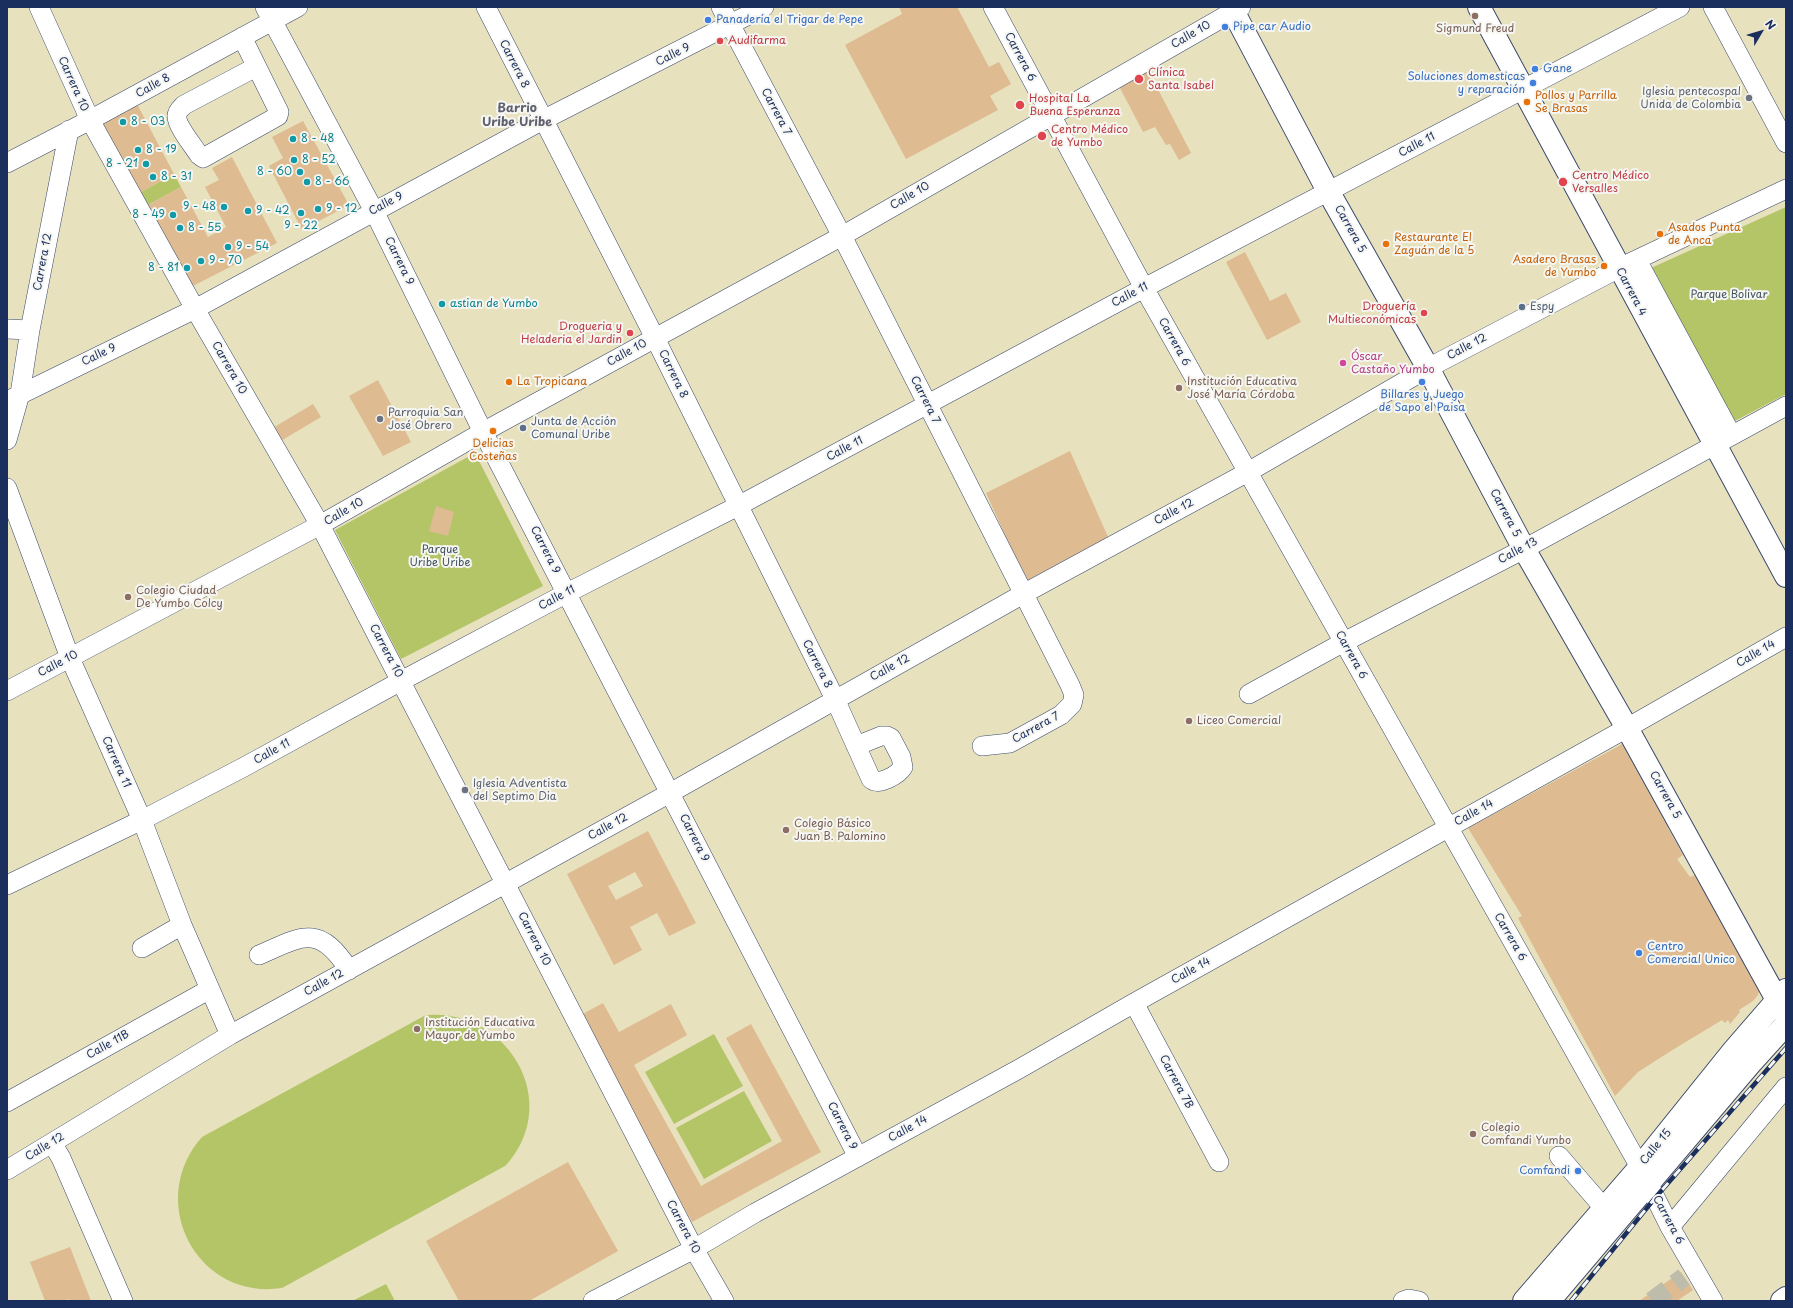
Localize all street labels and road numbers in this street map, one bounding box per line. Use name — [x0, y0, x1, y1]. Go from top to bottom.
street label: Calle 10 — [1169, 18, 1213, 52]
street label: Carrera 6 — [1002, 30, 1038, 84]
street label: Carrera 8 — [496, 38, 532, 90]
street label: Calle 9 — [654, 41, 692, 69]
street label: Carrera 10 — [55, 55, 91, 113]
street label: Calle 8 — [134, 71, 172, 101]
street label: Carrera 7 — [758, 86, 794, 138]
street label: Calle 11 — [1396, 130, 1438, 160]
street label: Calle 10 — [888, 179, 932, 213]
street label: Calle 9 — [367, 190, 405, 218]
street label: Carrera 5 — [1331, 203, 1369, 255]
street label: Carrera 12 — [31, 232, 55, 292]
street label: Carrera 9 — [382, 235, 416, 287]
street label: Carrera 4 — [1613, 266, 1649, 318]
street label: Calle 11 — [1109, 280, 1151, 310]
street label: Carrera 6 — [1155, 315, 1193, 369]
street label: Calle 12 — [1445, 331, 1489, 363]
street label: Calle 10 — [605, 337, 649, 369]
street label: Carrera 10 — [209, 339, 249, 397]
street label: Calle 9 — [80, 341, 118, 369]
street label: Carrera 8 — [656, 348, 690, 400]
street label: Carrera 7 — [907, 374, 943, 426]
street label: Calle 11 — [824, 434, 866, 464]
street label: Carrera 5 — [1487, 487, 1523, 539]
street label: Calle 10 — [322, 495, 366, 529]
street label: Calle 12 — [1152, 496, 1196, 528]
street label: Carrera 9 — [527, 524, 563, 576]
street label: Calle 13 — [1496, 535, 1540, 567]
street label: Calle 11 — [536, 583, 578, 613]
street label: Carrera 10 — [366, 622, 406, 680]
street label: Carrera 6 — [1332, 628, 1370, 682]
street label: Carrera 8 — [799, 638, 835, 690]
street label: Calle 14 — [1734, 638, 1778, 670]
street label: Calle 10 — [36, 648, 80, 680]
street label: Calle 12 — [868, 652, 912, 684]
street label: Carrera 7 — [1010, 710, 1062, 746]
street label: Carrera 11 — [99, 734, 133, 790]
street label: Calle 11 — [251, 737, 293, 767]
street label: Carrera 5 — [1646, 769, 1684, 821]
street label: Calle 14 — [1452, 797, 1496, 829]
street label: Calle 12 — [586, 811, 630, 843]
street label: Carrera 9 — [676, 812, 712, 864]
street label: Carrera 10 — [515, 910, 553, 968]
street label: Carrera 6 — [1491, 911, 1529, 963]
street label: Calle 14 — [1169, 955, 1213, 987]
street label: Calle 12 — [302, 967, 346, 999]
street label: Calle 11B — [84, 1028, 132, 1062]
street label: Carrera 7B — [1156, 1053, 1196, 1111]
street label: Carrera 9 — [824, 1100, 860, 1152]
street label: Calle 14 — [886, 1113, 930, 1145]
street label: Calle 15 — [1638, 1126, 1674, 1168]
street label: Calle 12 — [23, 1130, 67, 1164]
street label: Carrera 6 — [1650, 1193, 1686, 1247]
street label: Carrera 10 — [663, 1198, 703, 1256]

